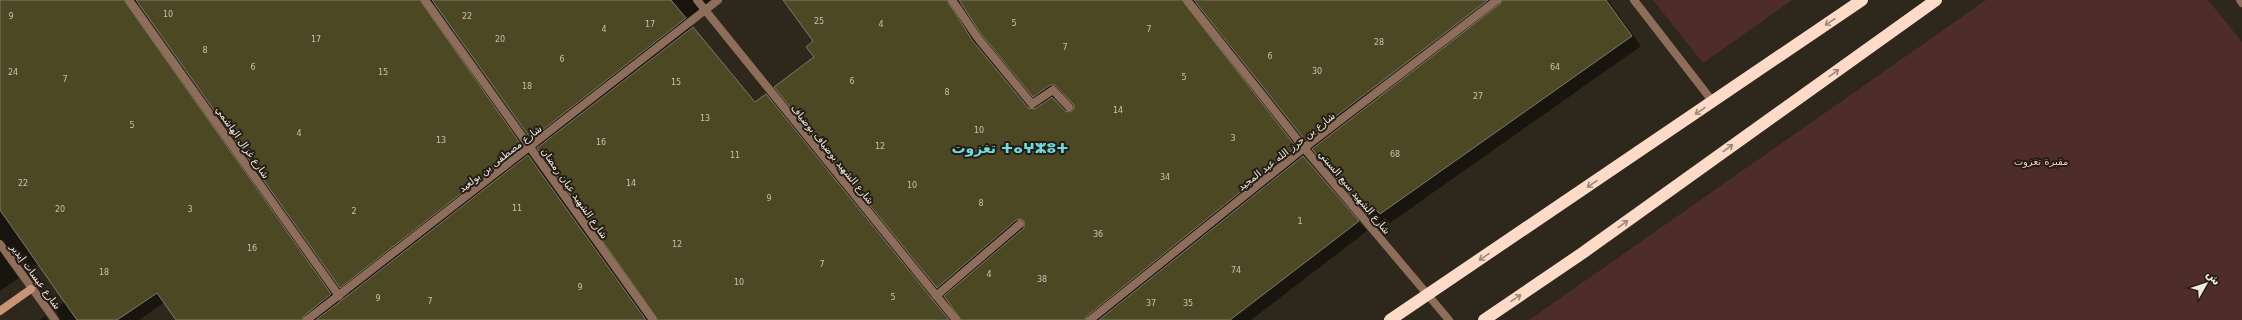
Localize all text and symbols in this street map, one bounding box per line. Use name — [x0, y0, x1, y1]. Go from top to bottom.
house number: 10 — [163, 10, 173, 19]
house number: 9 — [8, 12, 14, 21]
house number: 22 — [462, 12, 472, 21]
house number: 25 — [814, 17, 824, 26]
one-way arrow — [1825, 18, 1836, 26]
house number: 5 — [1011, 19, 1017, 28]
house number: 17 — [645, 20, 655, 29]
house number: 4 — [878, 20, 884, 29]
house number: 4 — [601, 25, 607, 34]
house number: 7 — [1146, 25, 1152, 34]
house number: 17 — [311, 35, 321, 44]
house number: 20 — [495, 35, 505, 44]
house number: 28 — [1374, 38, 1384, 47]
house number: 7 — [1062, 43, 1068, 52]
house number: 8 — [202, 46, 208, 55]
house number: 6 — [1267, 52, 1273, 61]
house number: 6 — [559, 55, 565, 64]
house number: 6 — [250, 63, 256, 72]
house number: 64 — [1550, 63, 1560, 72]
house number: 30 — [1312, 67, 1322, 76]
house number: 24 — [8, 68, 18, 77]
house number: 15 — [378, 68, 388, 77]
one-way arrow — [1828, 69, 1839, 77]
house number: 5 — [1181, 73, 1187, 82]
house number: 7 — [62, 75, 68, 84]
house number: 6 — [849, 77, 855, 86]
house number: 15 — [671, 78, 681, 87]
house number: 18 — [522, 82, 532, 91]
house number: 8 — [944, 88, 950, 97]
house number: 27 — [1473, 92, 1483, 101]
street label: شارع الشهيد بوضياف بوضياف — [788, 102, 876, 207]
street label: شارع غزال الهاشمي — [213, 104, 272, 181]
house number: 14 — [1113, 106, 1123, 115]
one-way arrow — [1695, 107, 1706, 115]
street label: شارع بن حرز الله عبد المجيد — [1236, 110, 1338, 193]
house number: 13 — [700, 114, 710, 123]
house number: 5 — [129, 121, 135, 130]
street label: شارع مصطفى بن بولعيد — [457, 123, 544, 195]
house number: 10 — [974, 126, 984, 135]
house number: 4 — [296, 129, 302, 138]
house number: 3 — [1230, 134, 1236, 143]
house number: 13 — [436, 136, 446, 145]
house number: 16 — [596, 138, 606, 147]
district label: تغزوت ⵜⴰⵖⵣⵓⵜ — [951, 140, 1069, 157]
house number: 12 — [875, 142, 885, 151]
one-way arrow — [1723, 144, 1734, 152]
street label: شارع الشهيد عبان رمضان — [538, 146, 610, 241]
street label: شارع الشهيد سبع السبتي — [1316, 148, 1393, 237]
house number: 68 — [1390, 150, 1400, 159]
house number: 11 — [730, 151, 740, 160]
park label: مقبرة تغزوت — [2014, 156, 2068, 168]
house number: 34 — [1160, 173, 1170, 182]
house number: 22 — [18, 179, 28, 188]
house number: 14 — [626, 179, 636, 188]
one-way arrow — [1587, 180, 1598, 188]
house number: 10 — [907, 181, 917, 190]
house number: 9 — [766, 194, 772, 203]
house number: 8 — [978, 199, 984, 208]
house number: 11 — [512, 204, 522, 213]
house number: 20 — [55, 205, 65, 214]
house number: 3 — [187, 205, 193, 214]
house number: 2 — [351, 207, 357, 216]
house number: 1 — [1297, 217, 1303, 226]
one-way arrow — [1617, 220, 1628, 228]
house number: 36 — [1093, 230, 1103, 239]
house number: 12 — [672, 240, 682, 249]
street label: شارع عيسات إيدير — [7, 241, 63, 312]
house number: 16 — [247, 244, 257, 253]
one-way arrow — [1479, 253, 1490, 261]
house number: 7 — [819, 260, 825, 269]
north arrow — [2186, 264, 2226, 304]
house number: 74 — [1231, 266, 1241, 275]
house number: 18 — [99, 268, 109, 277]
text: ش — [2204, 268, 2223, 288]
house number: 4 — [986, 270, 992, 279]
house number: 38 — [1037, 275, 1047, 284]
house number: 10 — [734, 278, 744, 287]
house number: 9 — [577, 283, 583, 292]
house number: 5 — [890, 293, 896, 302]
house number: 9 — [375, 294, 381, 303]
one-way arrow — [1510, 294, 1521, 302]
house number: 7 — [427, 297, 433, 306]
house number: 37 — [1146, 299, 1156, 308]
house number: 35 — [1183, 299, 1193, 308]

